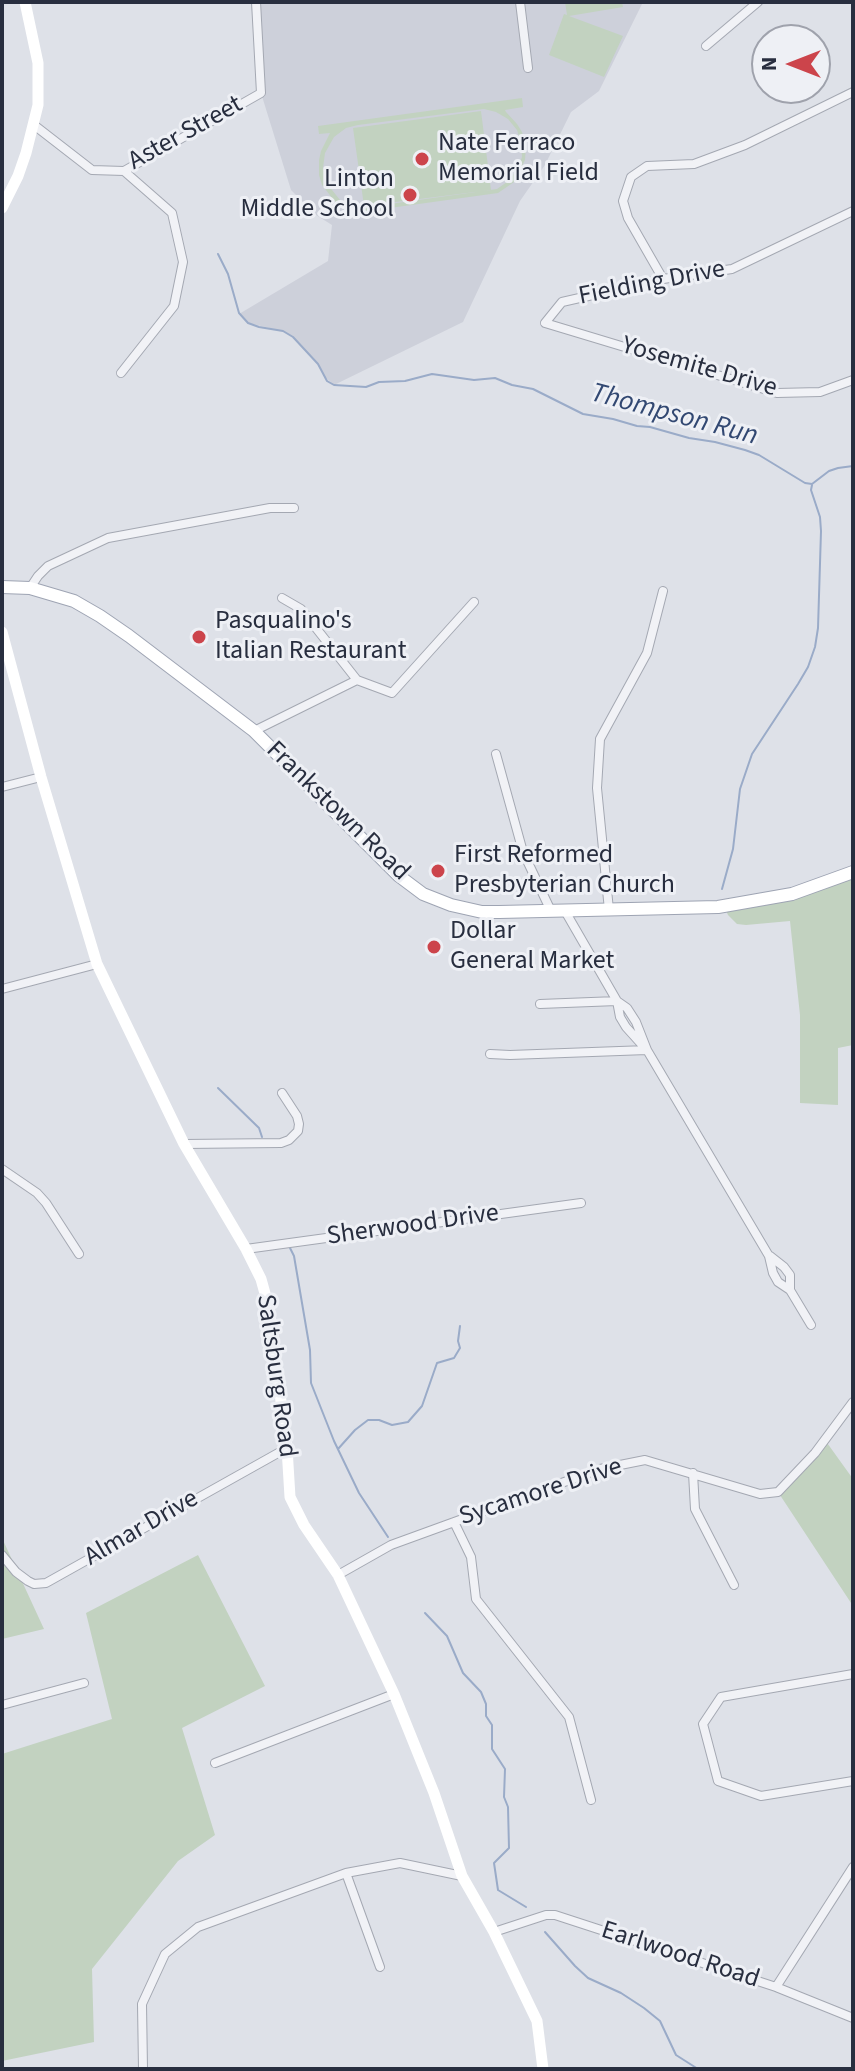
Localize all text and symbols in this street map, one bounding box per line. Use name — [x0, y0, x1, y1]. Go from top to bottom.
north arrow — [751, 24, 831, 104]
text: N — [753, 57, 785, 71]
street label: Aster Street — [123, 90, 249, 178]
place label: Nate Ferraco Memorial Field — [438, 128, 599, 190]
marker: Nate Ferraco Memorial Field — [413, 150, 431, 168]
place label: Linton Middle School — [240, 164, 394, 226]
marker: Linton Middle School — [401, 186, 419, 204]
street label: Fielding Drive — [576, 255, 728, 313]
street label: Yosemite Drive — [618, 331, 780, 405]
water label: Thompson Run — [587, 378, 761, 454]
place label: Pasqualino's Italian Restaurant — [215, 606, 407, 668]
marker: Pasqualino's Italian Restaurant — [190, 628, 208, 646]
street label: Frankstown Road — [259, 736, 415, 888]
place label: First Reformed Presbyterian Church — [454, 840, 675, 902]
marker: First Reformed Presbyterian Church — [429, 862, 447, 880]
place label: Dollar General Market — [450, 916, 614, 978]
marker: Dollar General Market — [425, 938, 443, 956]
street label: Sherwood Drive — [325, 1198, 501, 1254]
street label: Saltsburg Road — [248, 1292, 302, 1460]
street label: Sycamore Drive — [456, 1452, 626, 1534]
street label: Almar Drive — [80, 1484, 204, 1574]
street label: Earlwood Road — [597, 1916, 763, 1996]

